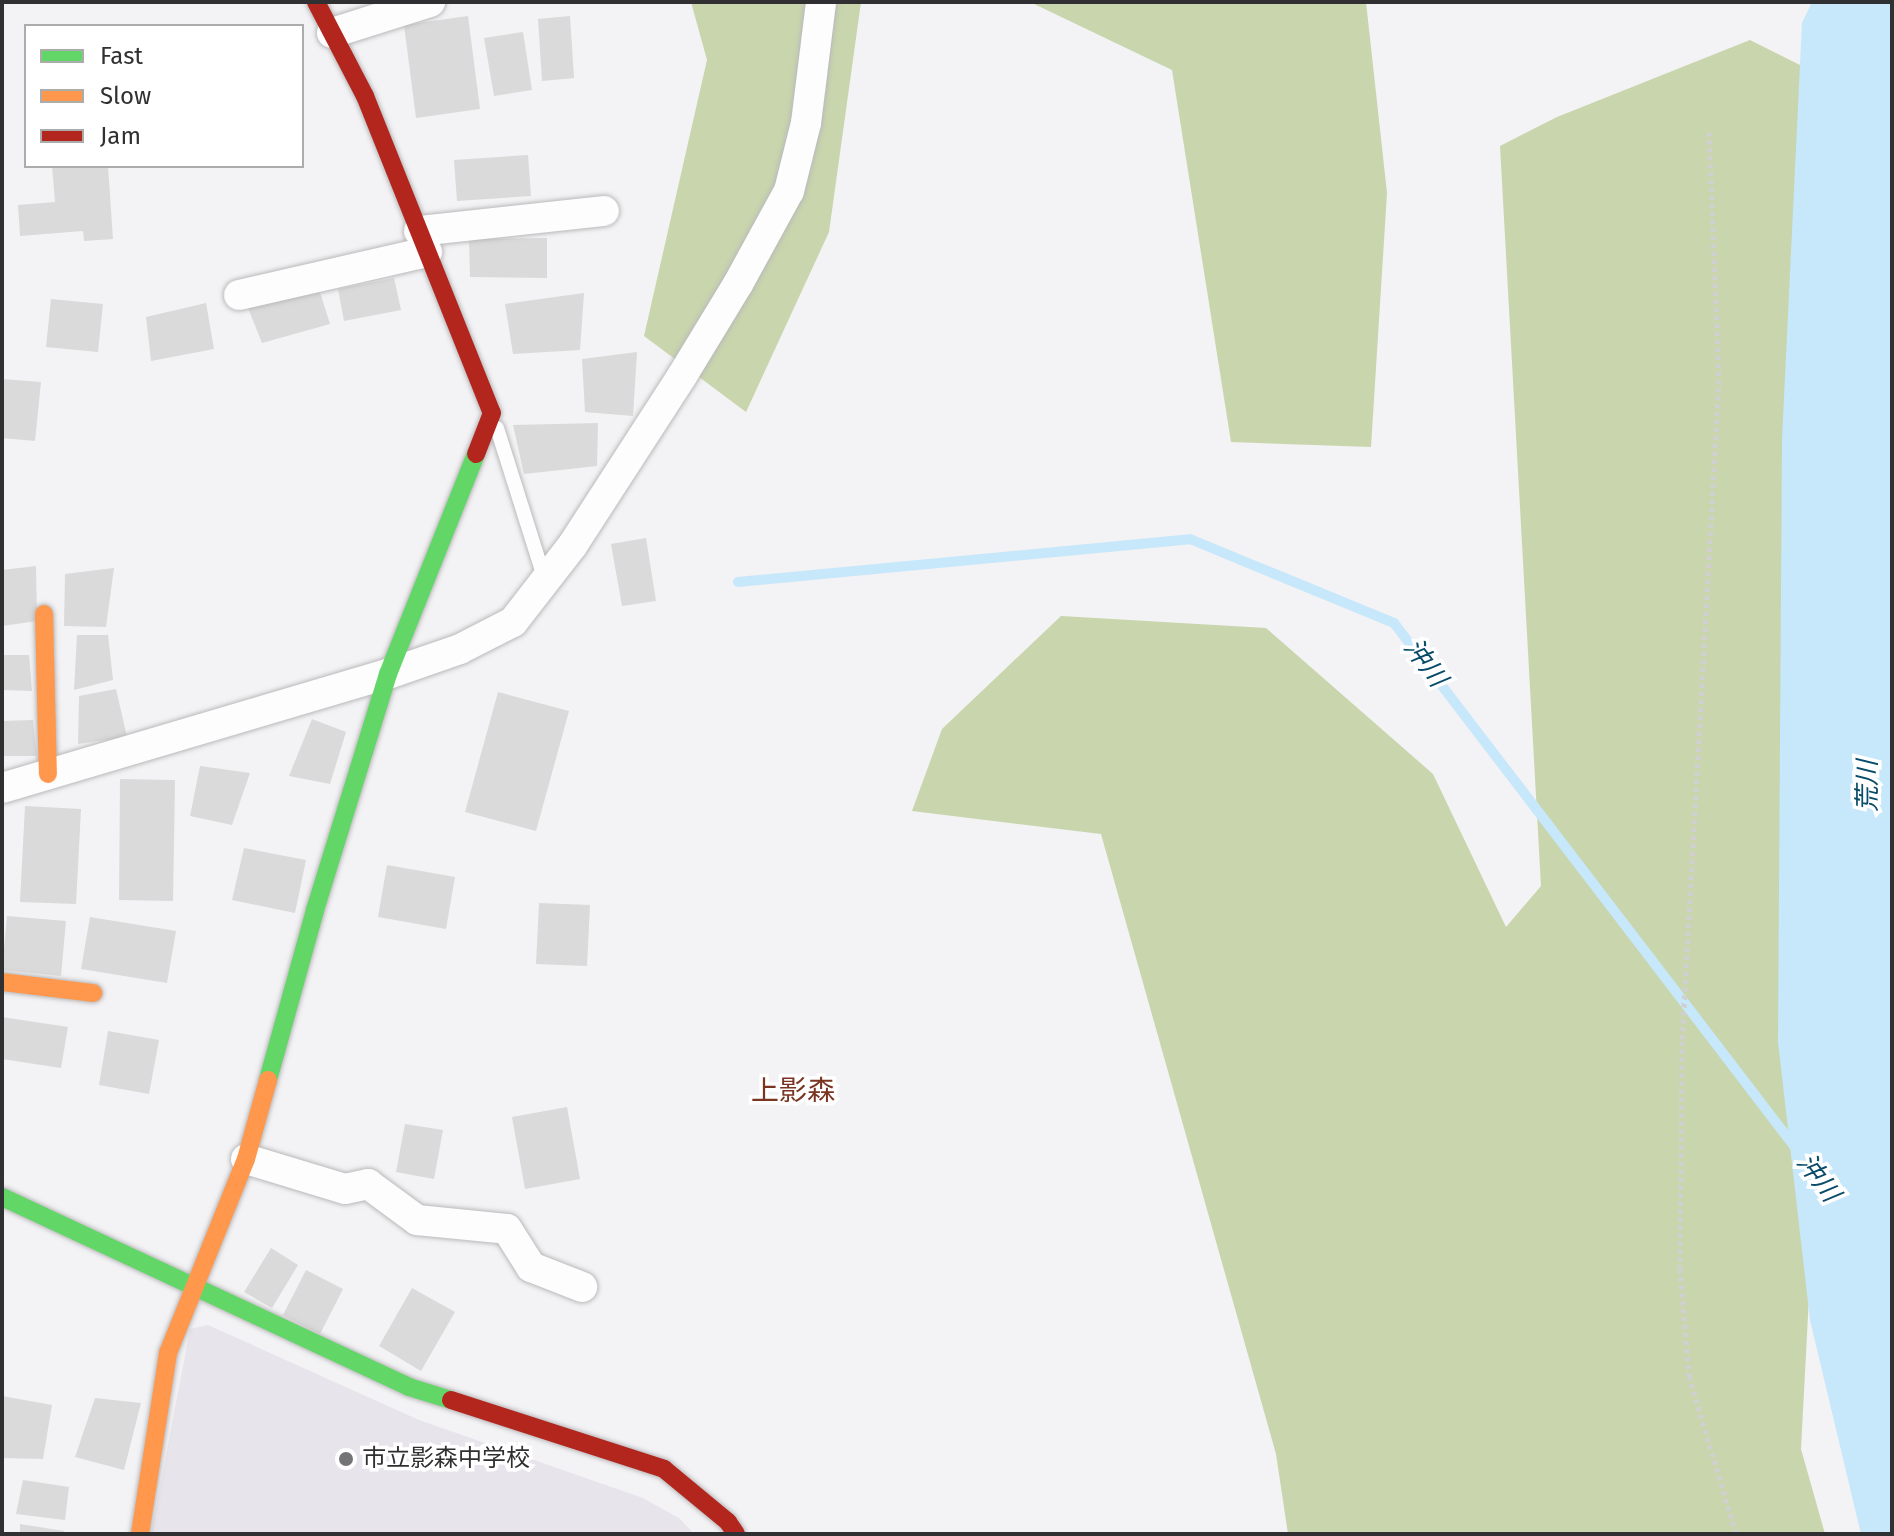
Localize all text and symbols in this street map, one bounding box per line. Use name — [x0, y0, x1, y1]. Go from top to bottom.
legend — [24, 24, 304, 168]
text: Fast — [100, 42, 143, 70]
text: Slow — [100, 82, 151, 110]
text: Jam — [100, 122, 141, 150]
water label: 沖川 — [1397, 633, 1453, 693]
water label: 荒川 — [1852, 760, 1884, 812]
district label: 上影森 — [751, 1074, 835, 1108]
water label: 沖川 — [1790, 1148, 1846, 1208]
place label: 市立影森中学校 — [362, 1445, 530, 1473]
marker: 市立影森中学校 — [337, 1450, 355, 1468]

